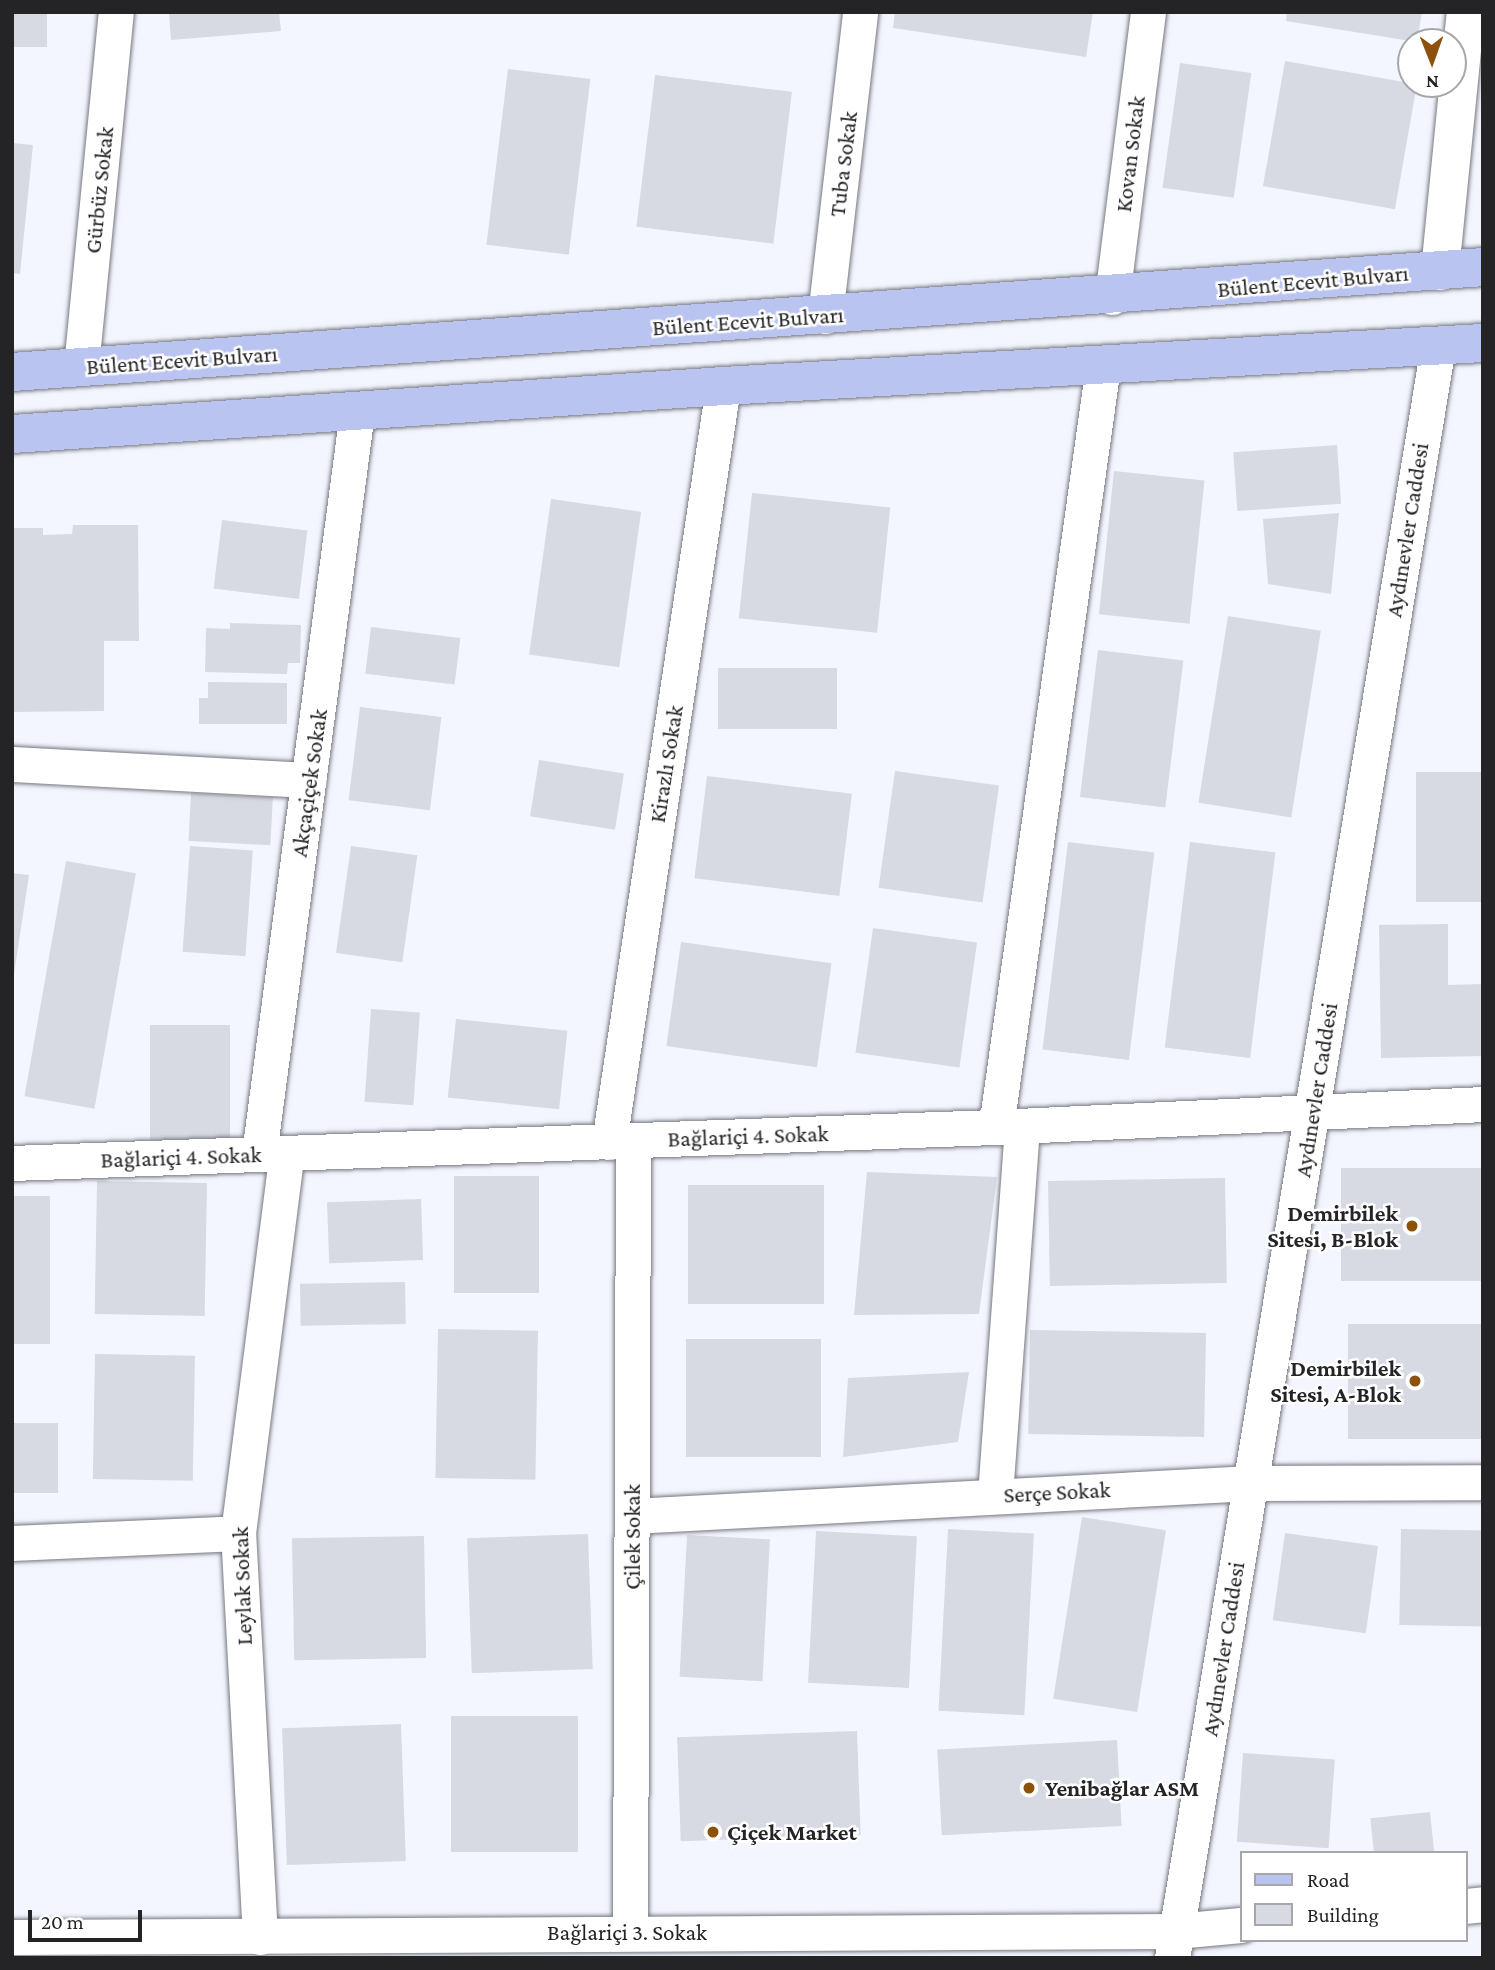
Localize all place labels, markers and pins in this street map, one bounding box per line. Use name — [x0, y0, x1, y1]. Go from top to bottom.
place label: Demirbilek Sitesi, B-Blok — [1267, 1199, 1398, 1253]
marker: Demirbilek Sitesi, B-Blok — [1404, 1218, 1420, 1234]
place label: Demirbilek Sitesi, A-Blok — [1270, 1354, 1401, 1408]
marker: Demirbilek Sitesi, A-Blok — [1407, 1373, 1423, 1389]
place label: Yenibağlar ASM — [1045, 1774, 1199, 1802]
marker: Yenibağlar ASM — [1019, 1778, 1039, 1798]
place label: Çiçek Market — [727, 1818, 857, 1846]
marker: Çiçek Market — [705, 1824, 721, 1840]

